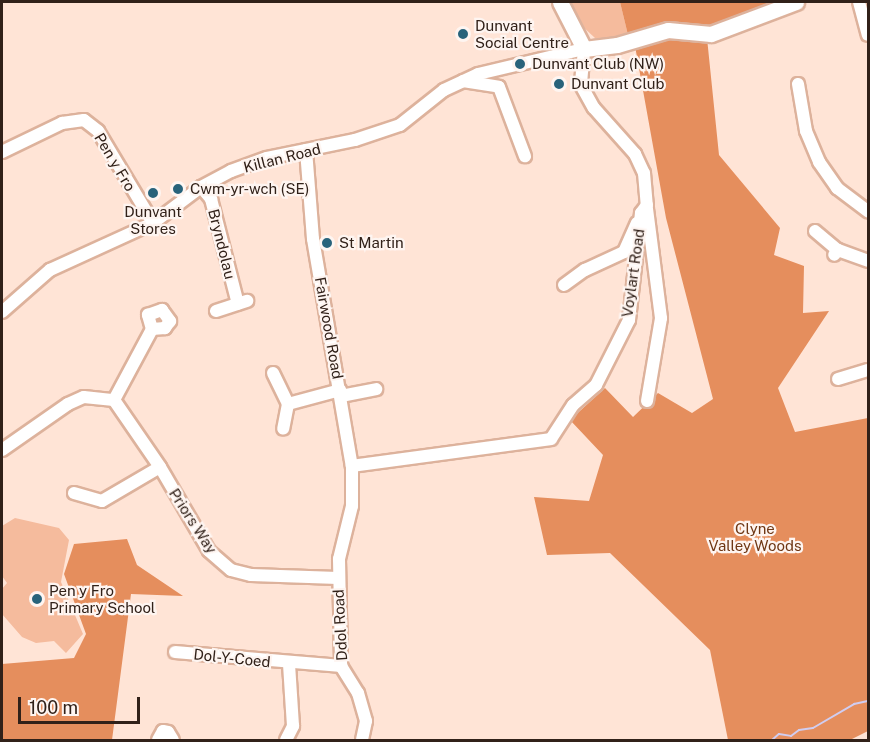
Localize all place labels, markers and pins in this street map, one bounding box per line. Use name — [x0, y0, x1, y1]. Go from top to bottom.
place label: Dunvant Social Centre — [475, 16, 569, 51]
marker: Dunvant Social Centre — [456, 27, 470, 41]
place label: Dunvant Club (NW) — [532, 55, 664, 73]
marker: Dunvant Club (NW) — [513, 57, 527, 71]
place label: Dunvant Club — [571, 75, 664, 93]
marker: Dunvant Club — [552, 77, 566, 91]
place label: Cwm-yr-wch (SE) — [190, 180, 309, 198]
marker: Cwm-yr-wch (SE) — [171, 182, 185, 196]
marker: Dunvant Stores — [146, 186, 160, 200]
place label: Dunvant Stores — [124, 202, 182, 237]
place label: St Martin — [339, 234, 404, 252]
marker: St Martin — [320, 236, 334, 250]
place label: Pen y Fro Primary School — [49, 581, 155, 616]
marker: Pen y Fro Primary School — [30, 592, 44, 606]

